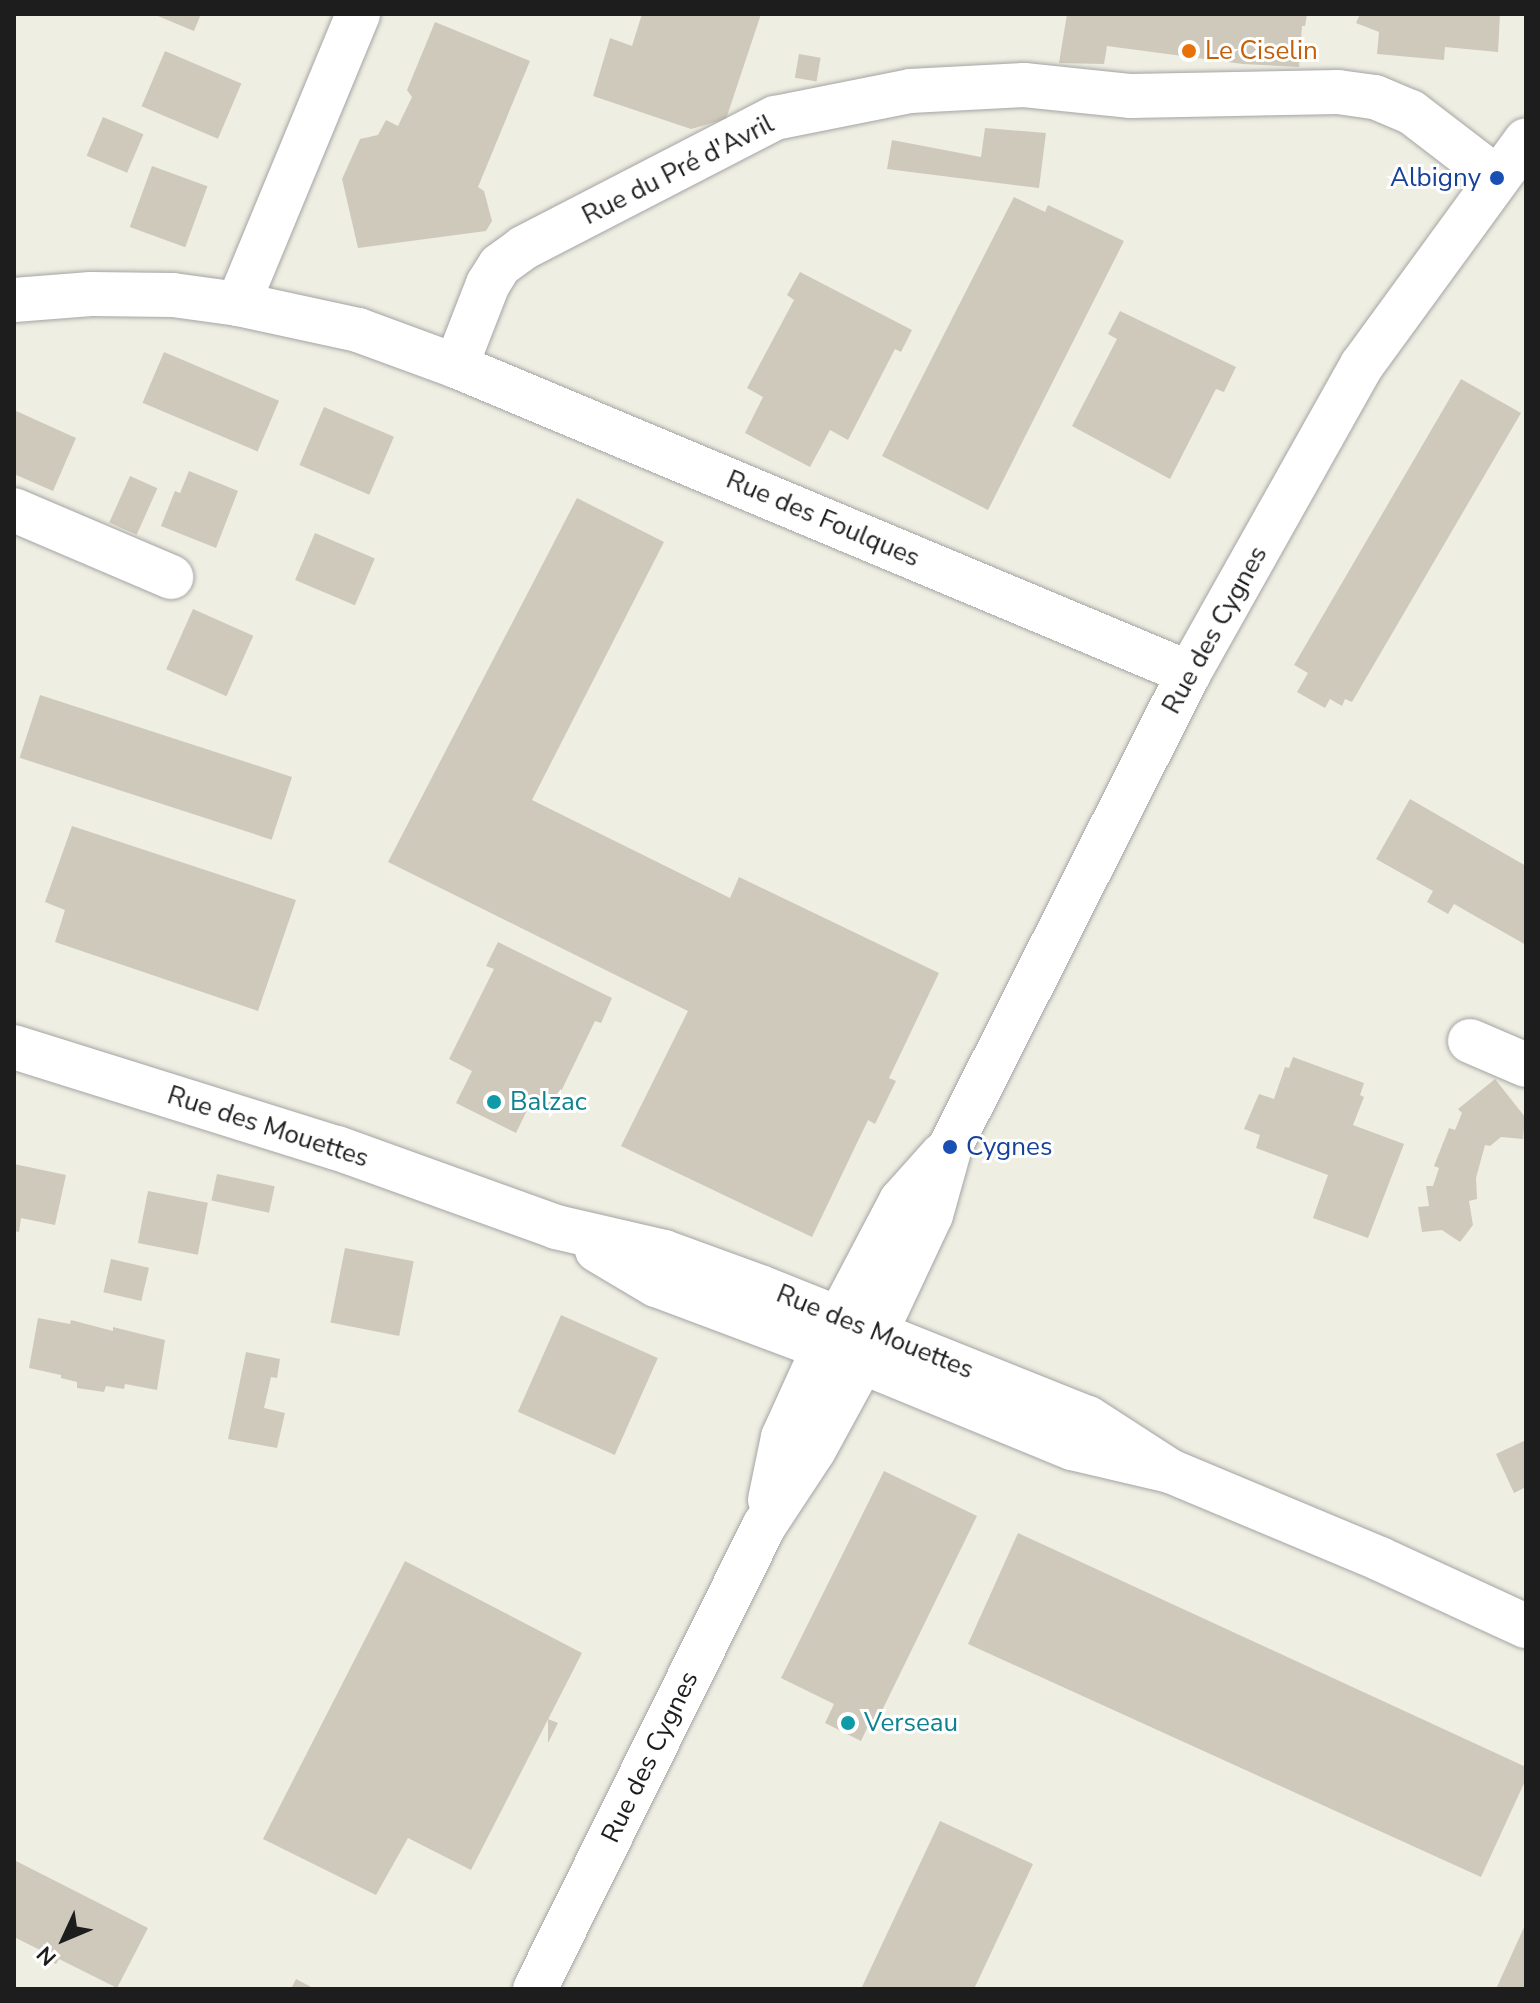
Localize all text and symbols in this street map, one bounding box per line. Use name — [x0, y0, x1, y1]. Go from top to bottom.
place label: Le Ciselin — [1205, 35, 1318, 67]
marker: Le Ciselin — [1180, 42, 1198, 60]
street label: Rue du Pré d'Avril — [577, 108, 779, 232]
place label: Albigny — [1390, 162, 1481, 194]
marker: Albigny — [1488, 169, 1506, 187]
street label: Rue des Foulques — [722, 464, 924, 574]
street label: Rue des Cygnes — [1156, 541, 1274, 719]
street label: Rue des Mouettes — [163, 1080, 373, 1174]
place label: Balzac — [510, 1086, 587, 1118]
marker: Balzac — [485, 1093, 503, 1111]
place label: Cygnes — [966, 1131, 1052, 1163]
marker: Cygnes — [941, 1138, 959, 1156]
street label: Rue des Mouettes — [772, 1278, 978, 1386]
street label: Rue des Cygnes — [595, 1666, 705, 1848]
place label: Verseau — [864, 1707, 958, 1739]
marker: Verseau — [839, 1714, 857, 1732]
north arrow — [24, 1899, 104, 1979]
text: N — [30, 1939, 63, 1972]

